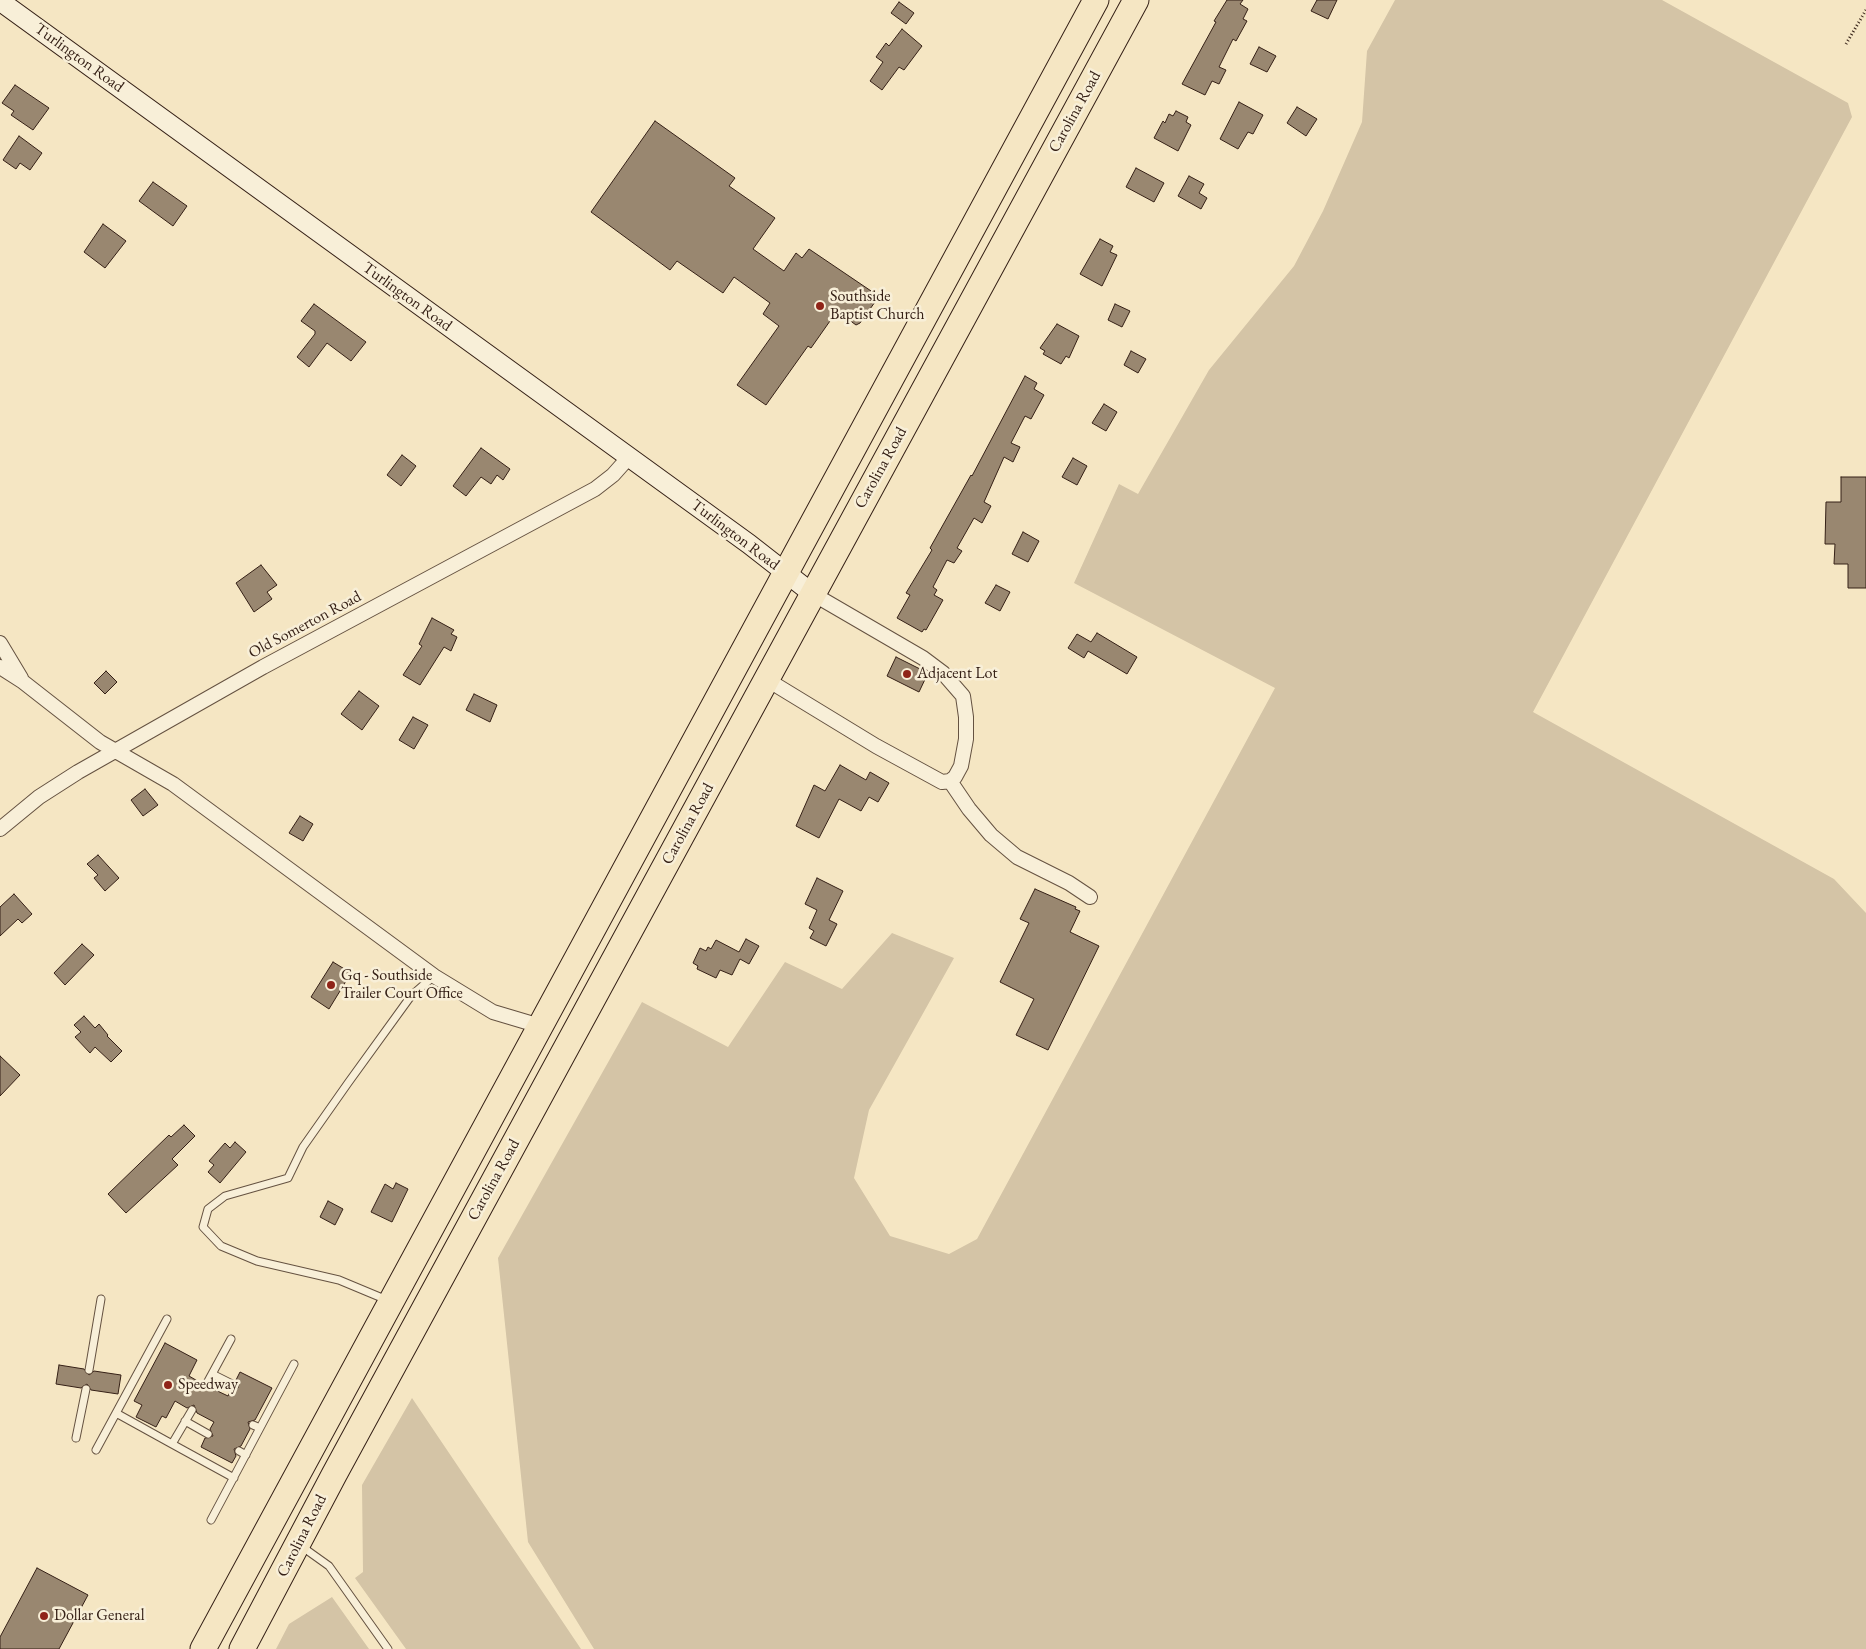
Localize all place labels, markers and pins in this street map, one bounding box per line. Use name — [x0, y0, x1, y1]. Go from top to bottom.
place label: Southside Baptist Church — [830, 287, 925, 325]
marker: Southside Baptist Church — [814, 300, 826, 312]
place label: Adjacent Lot — [917, 664, 998, 684]
marker: Adjacent Lot — [901, 668, 913, 680]
place label: Gq - Southside Trailer Court Office — [341, 966, 463, 1004]
marker: Gq - Southside Trailer Court Office — [325, 979, 337, 991]
place label: Speedway — [178, 1375, 238, 1395]
marker: Speedway — [162, 1379, 174, 1391]
place label: Dollar General — [54, 1606, 145, 1626]
marker: Dollar General — [38, 1610, 50, 1622]

